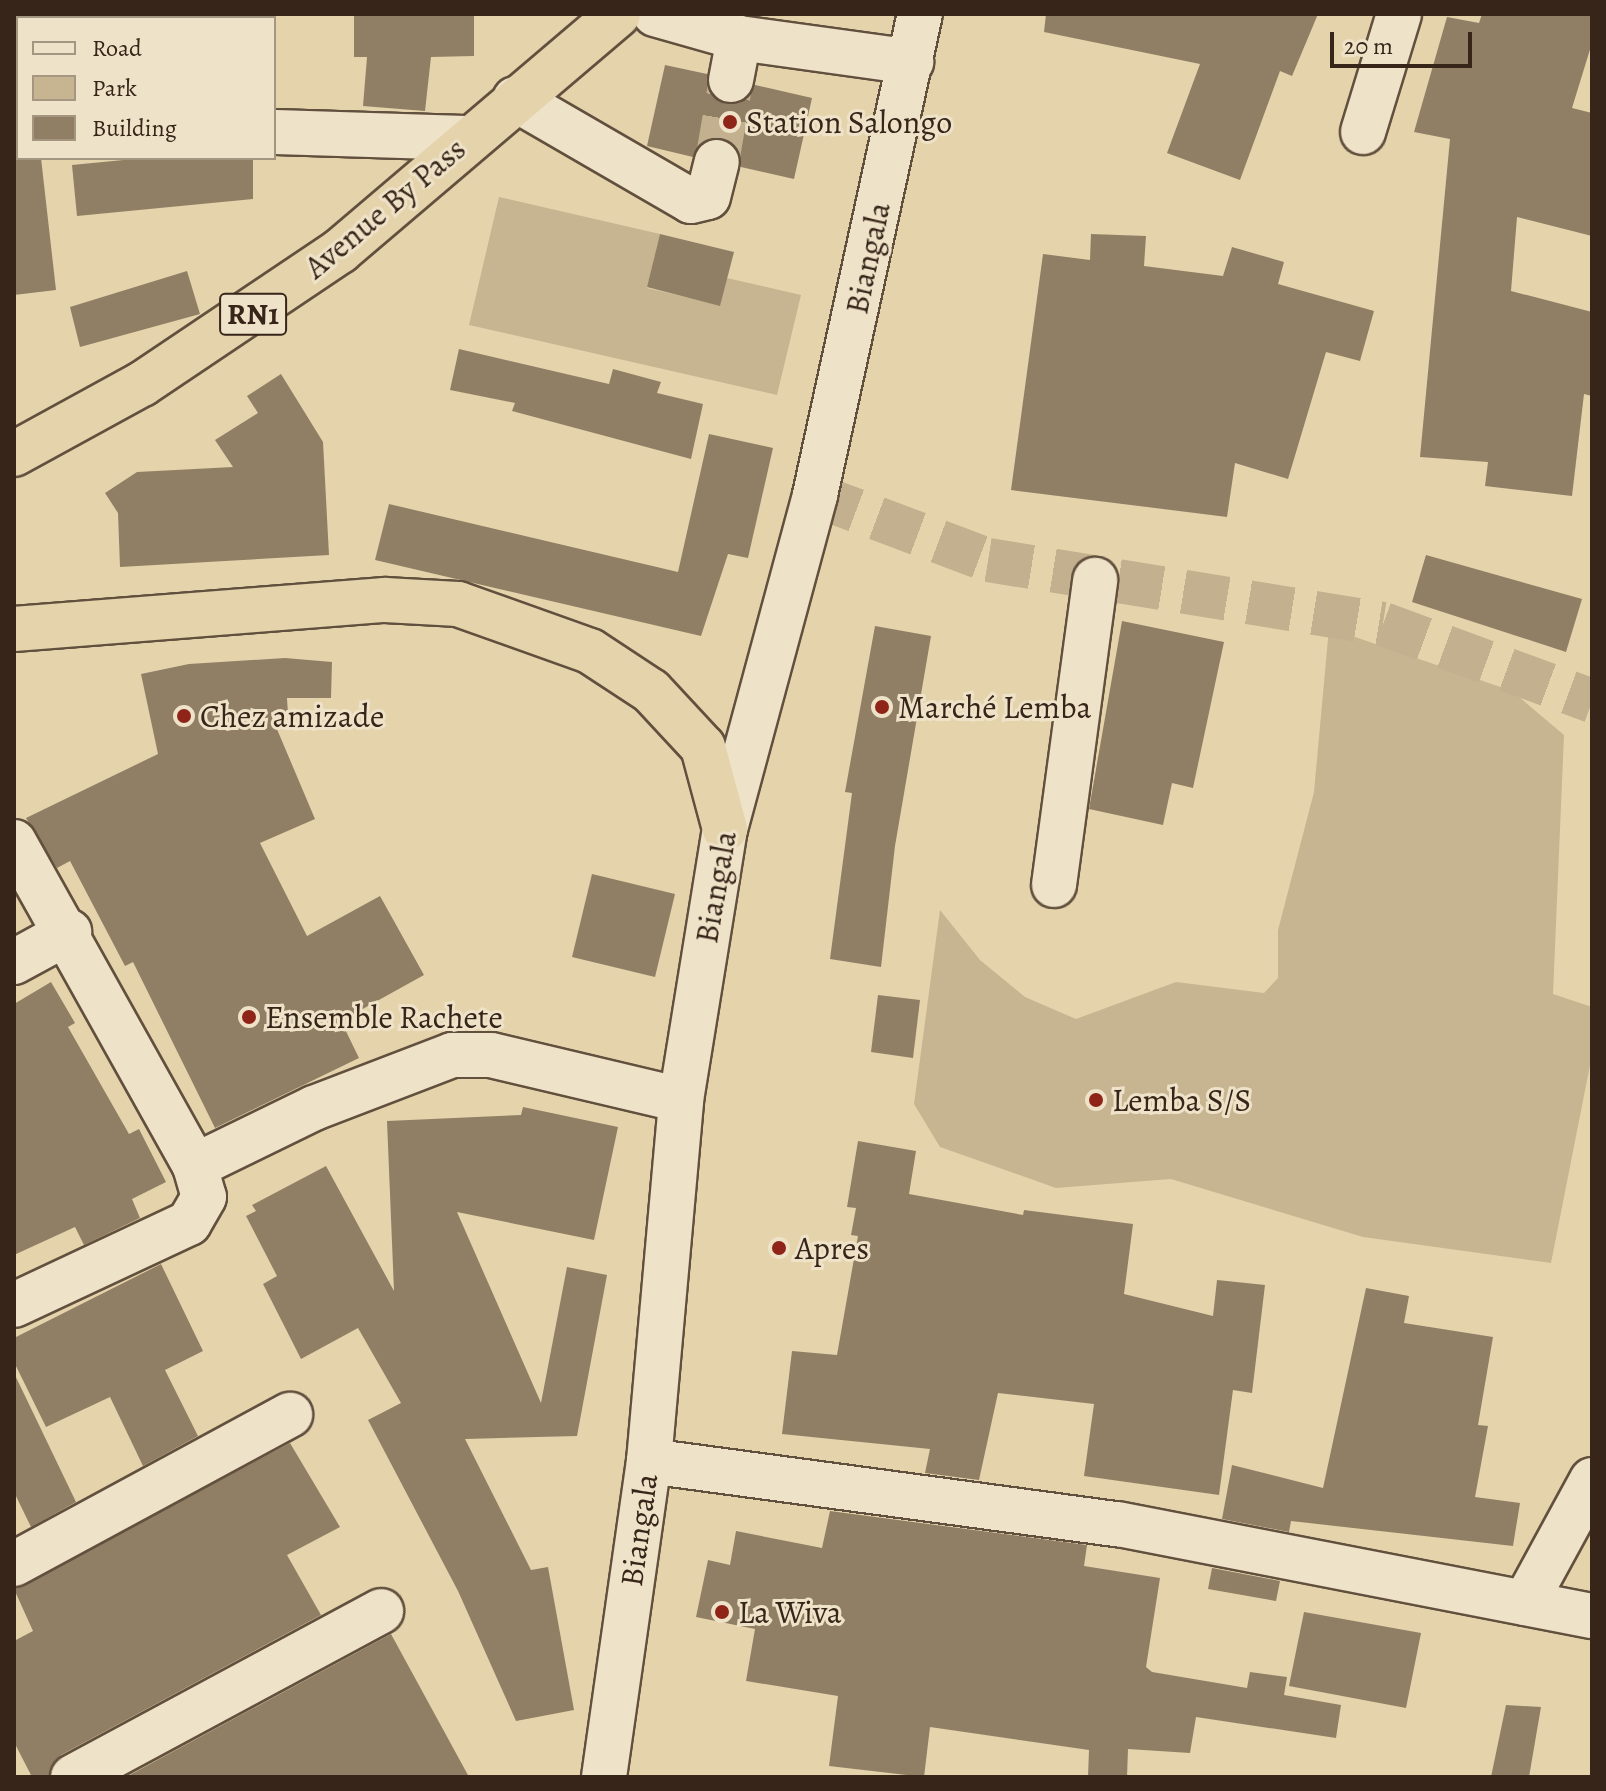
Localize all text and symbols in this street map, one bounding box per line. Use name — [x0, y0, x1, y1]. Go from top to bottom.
legend — [16, 16, 276, 160]
scale bar — [1334, 16, 1476, 66]
text: 20 m — [1344, 30, 1393, 62]
text: Road — [92, 32, 142, 64]
text: Park — [92, 72, 137, 104]
place label: Station Salongo — [746, 103, 952, 141]
text: Building — [92, 112, 177, 144]
marker: Station Salongo — [721, 113, 739, 131]
street label: Avenue By Pass — [297, 129, 473, 287]
street label: Biangala — [837, 198, 899, 318]
road number: RN1 — [219, 288, 287, 340]
place label: Marché Lemba — [898, 688, 1091, 726]
place label: Chez amizade — [200, 697, 384, 735]
marker: Marché Lemba — [873, 698, 891, 716]
marker: Chez amizade — [175, 707, 193, 725]
street label: Biangala — [687, 828, 745, 946]
place label: Ensemble Rachete — [265, 998, 503, 1036]
marker: Ensemble Rachete — [240, 1008, 258, 1026]
place label: Lemba S/S — [1112, 1081, 1251, 1119]
marker: Lemba S/S — [1087, 1091, 1105, 1109]
place label: Apres — [795, 1229, 869, 1267]
marker: Apres — [770, 1239, 788, 1257]
street label: Biangala — [612, 1471, 666, 1589]
place label: La Wiva — [738, 1593, 842, 1631]
marker: La Wiva — [713, 1603, 731, 1621]

